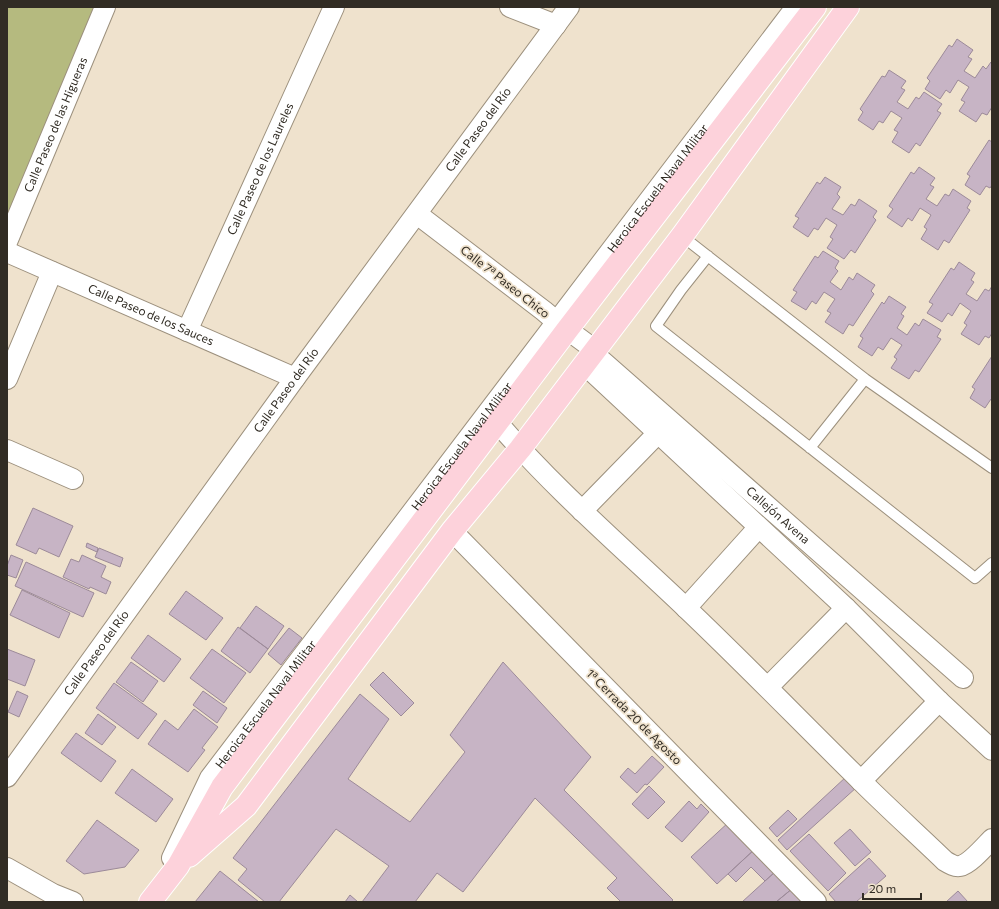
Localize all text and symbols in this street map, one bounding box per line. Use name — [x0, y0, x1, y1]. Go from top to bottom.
street label: Calle Paseo de las Higueras — [21, 55, 89, 194]
street label: Calle Paseo del Río — [442, 84, 513, 174]
street label: Calle Paseo de los Laureles — [224, 100, 296, 237]
street label: Heroica Escuela Naval Militar — [604, 121, 711, 255]
street label: Calle 7ª Paseo Chico — [458, 242, 553, 320]
street label: Calle Paseo de los Sauces — [86, 280, 216, 348]
street label: Calle Paseo del Río — [250, 345, 321, 435]
street label: Heroica Escuela Naval Militar — [408, 379, 515, 513]
street label: Callejón Avena — [744, 483, 813, 546]
street label: Calle Paseo del Río — [60, 607, 131, 698]
street label: Heroica Escuela Naval Militar — [212, 637, 319, 771]
street label: 1ª Cerrada 20 de Agosto — [584, 666, 685, 767]
scale bar — [863, 875, 921, 901]
text: 20 m — [869, 881, 896, 895]

